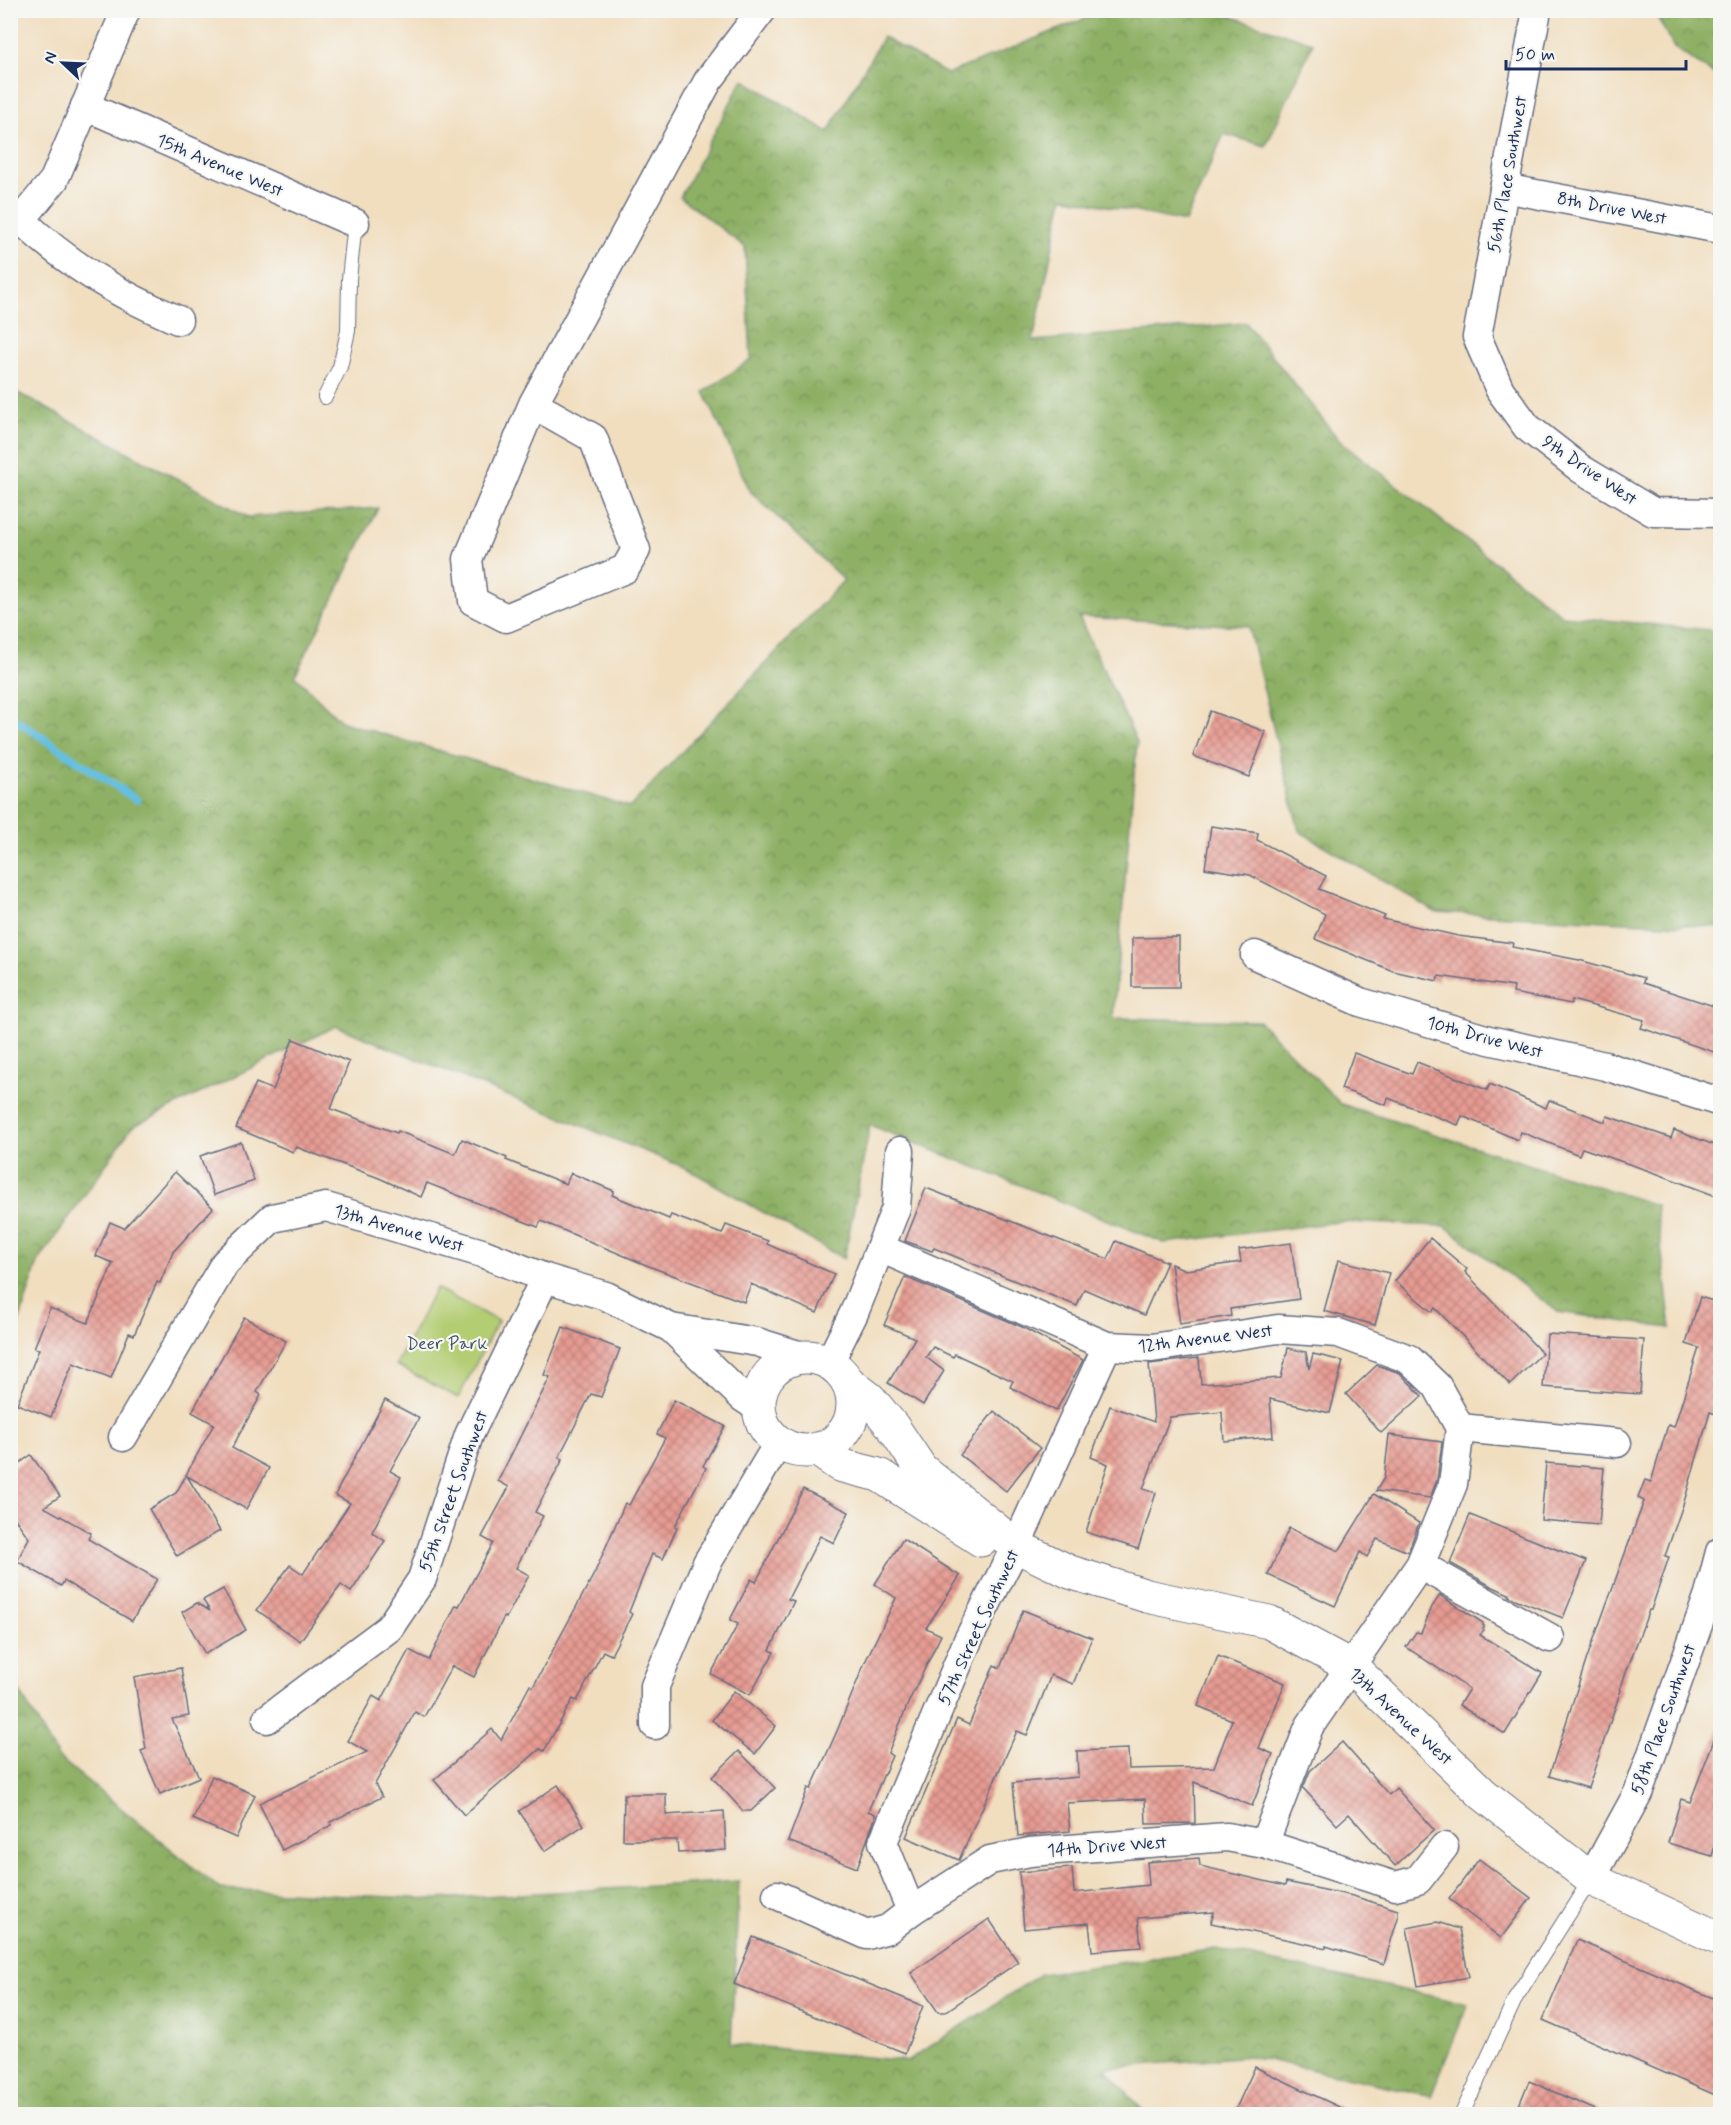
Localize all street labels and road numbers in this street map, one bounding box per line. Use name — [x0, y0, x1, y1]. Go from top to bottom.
street label: 56th Place Southwest — [1482, 93, 1534, 255]
street label: 15th Avenue West — [152, 128, 287, 204]
street label: 8th Drive West — [1555, 187, 1669, 231]
street label: 9th Drive West — [1537, 430, 1642, 512]
street label: 10th Drive West — [1424, 1011, 1546, 1065]
street label: 13th Avenue West — [331, 1199, 467, 1259]
street label: 12th Avenue West — [1136, 1319, 1274, 1359]
street label: 55th Street Southwest — [414, 1407, 494, 1575]
street label: 57th Street Southwest — [932, 1545, 1026, 1709]
street label: 58th Place Southwest — [1625, 1640, 1703, 1798]
street label: 13th Avenue West — [1343, 1662, 1458, 1772]
street label: 14th Drive West — [1046, 1831, 1168, 1863]

